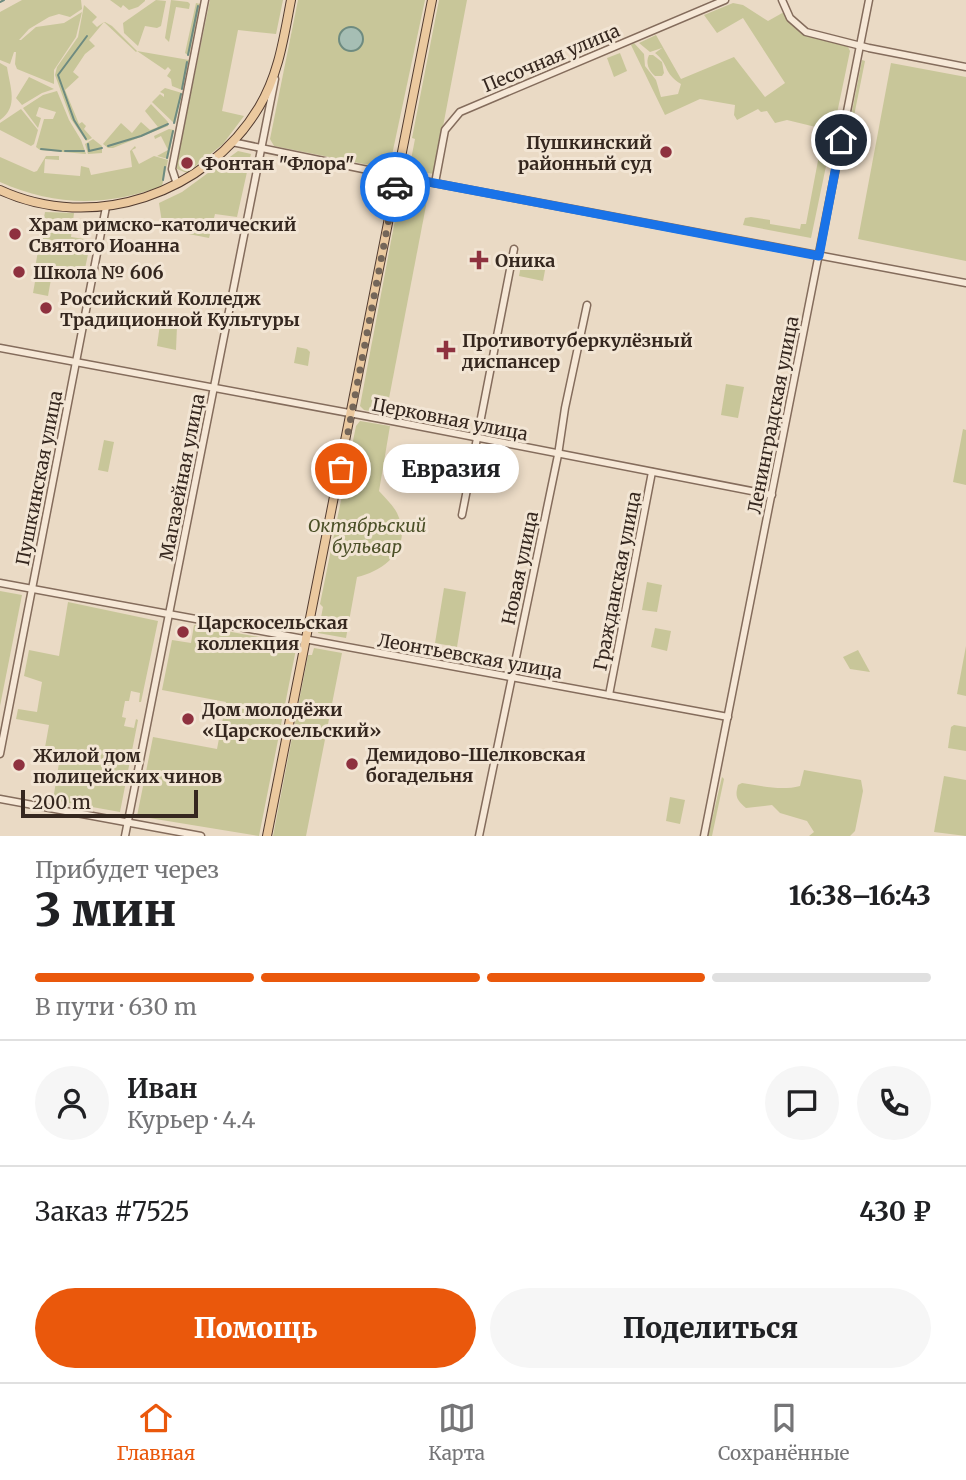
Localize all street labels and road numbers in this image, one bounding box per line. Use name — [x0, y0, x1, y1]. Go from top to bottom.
street label: Песочная улица — [479, 19, 623, 97]
street label: Ленинградская улица — [743, 314, 804, 516]
street label: Пушкинская улица — [11, 388, 67, 568]
street label: Магазейная улица — [155, 391, 210, 562]
street label: Церковная улица — [370, 393, 530, 445]
street label: Гражданская улица — [588, 489, 646, 673]
street label: Новая улица — [497, 509, 543, 627]
street label: Леонтьевская улица — [376, 628, 564, 684]

